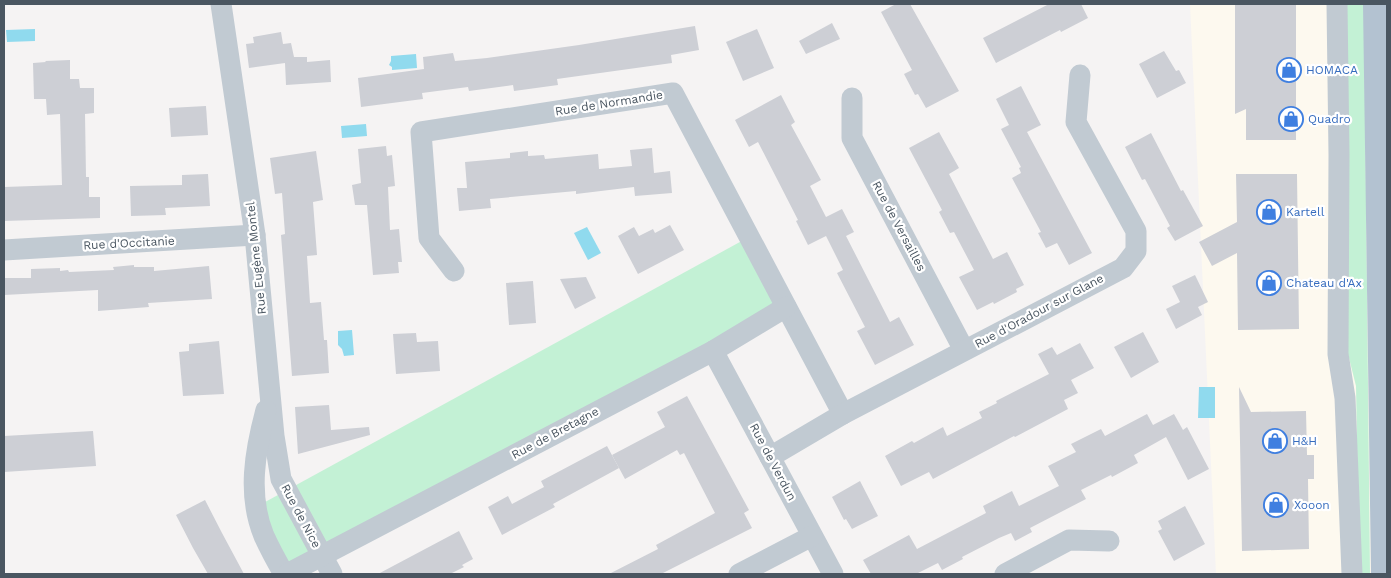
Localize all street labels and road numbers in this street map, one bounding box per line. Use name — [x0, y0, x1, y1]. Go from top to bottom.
street label: Rue de Normandie — [554, 88, 664, 118]
street label: Rue de Versailles — [869, 179, 929, 273]
street label: Rue Eugène Montel — [243, 201, 269, 315]
street label: Rue d'Occitanie — [83, 234, 175, 252]
street label: Rue d'Oradour sur Glane — [972, 271, 1106, 351]
street label: Rue de Bretagne — [509, 404, 601, 462]
street label: Rue de Verdun — [747, 421, 799, 503]
street label: Rue de Nice — [278, 482, 324, 550]

